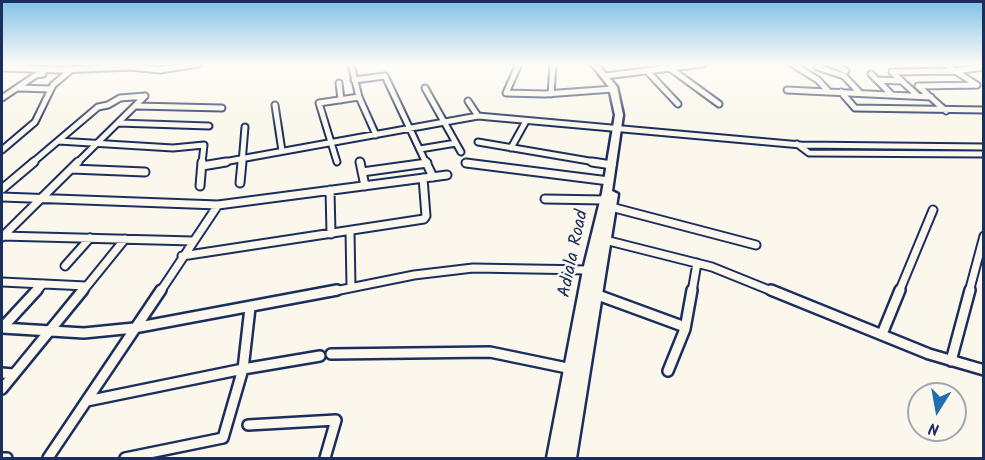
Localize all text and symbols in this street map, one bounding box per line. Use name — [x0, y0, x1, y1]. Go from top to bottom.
street label: Adiala Road — [555, 208, 595, 300]
north arrow — [907, 382, 967, 442]
text: N — [927, 415, 941, 441]

